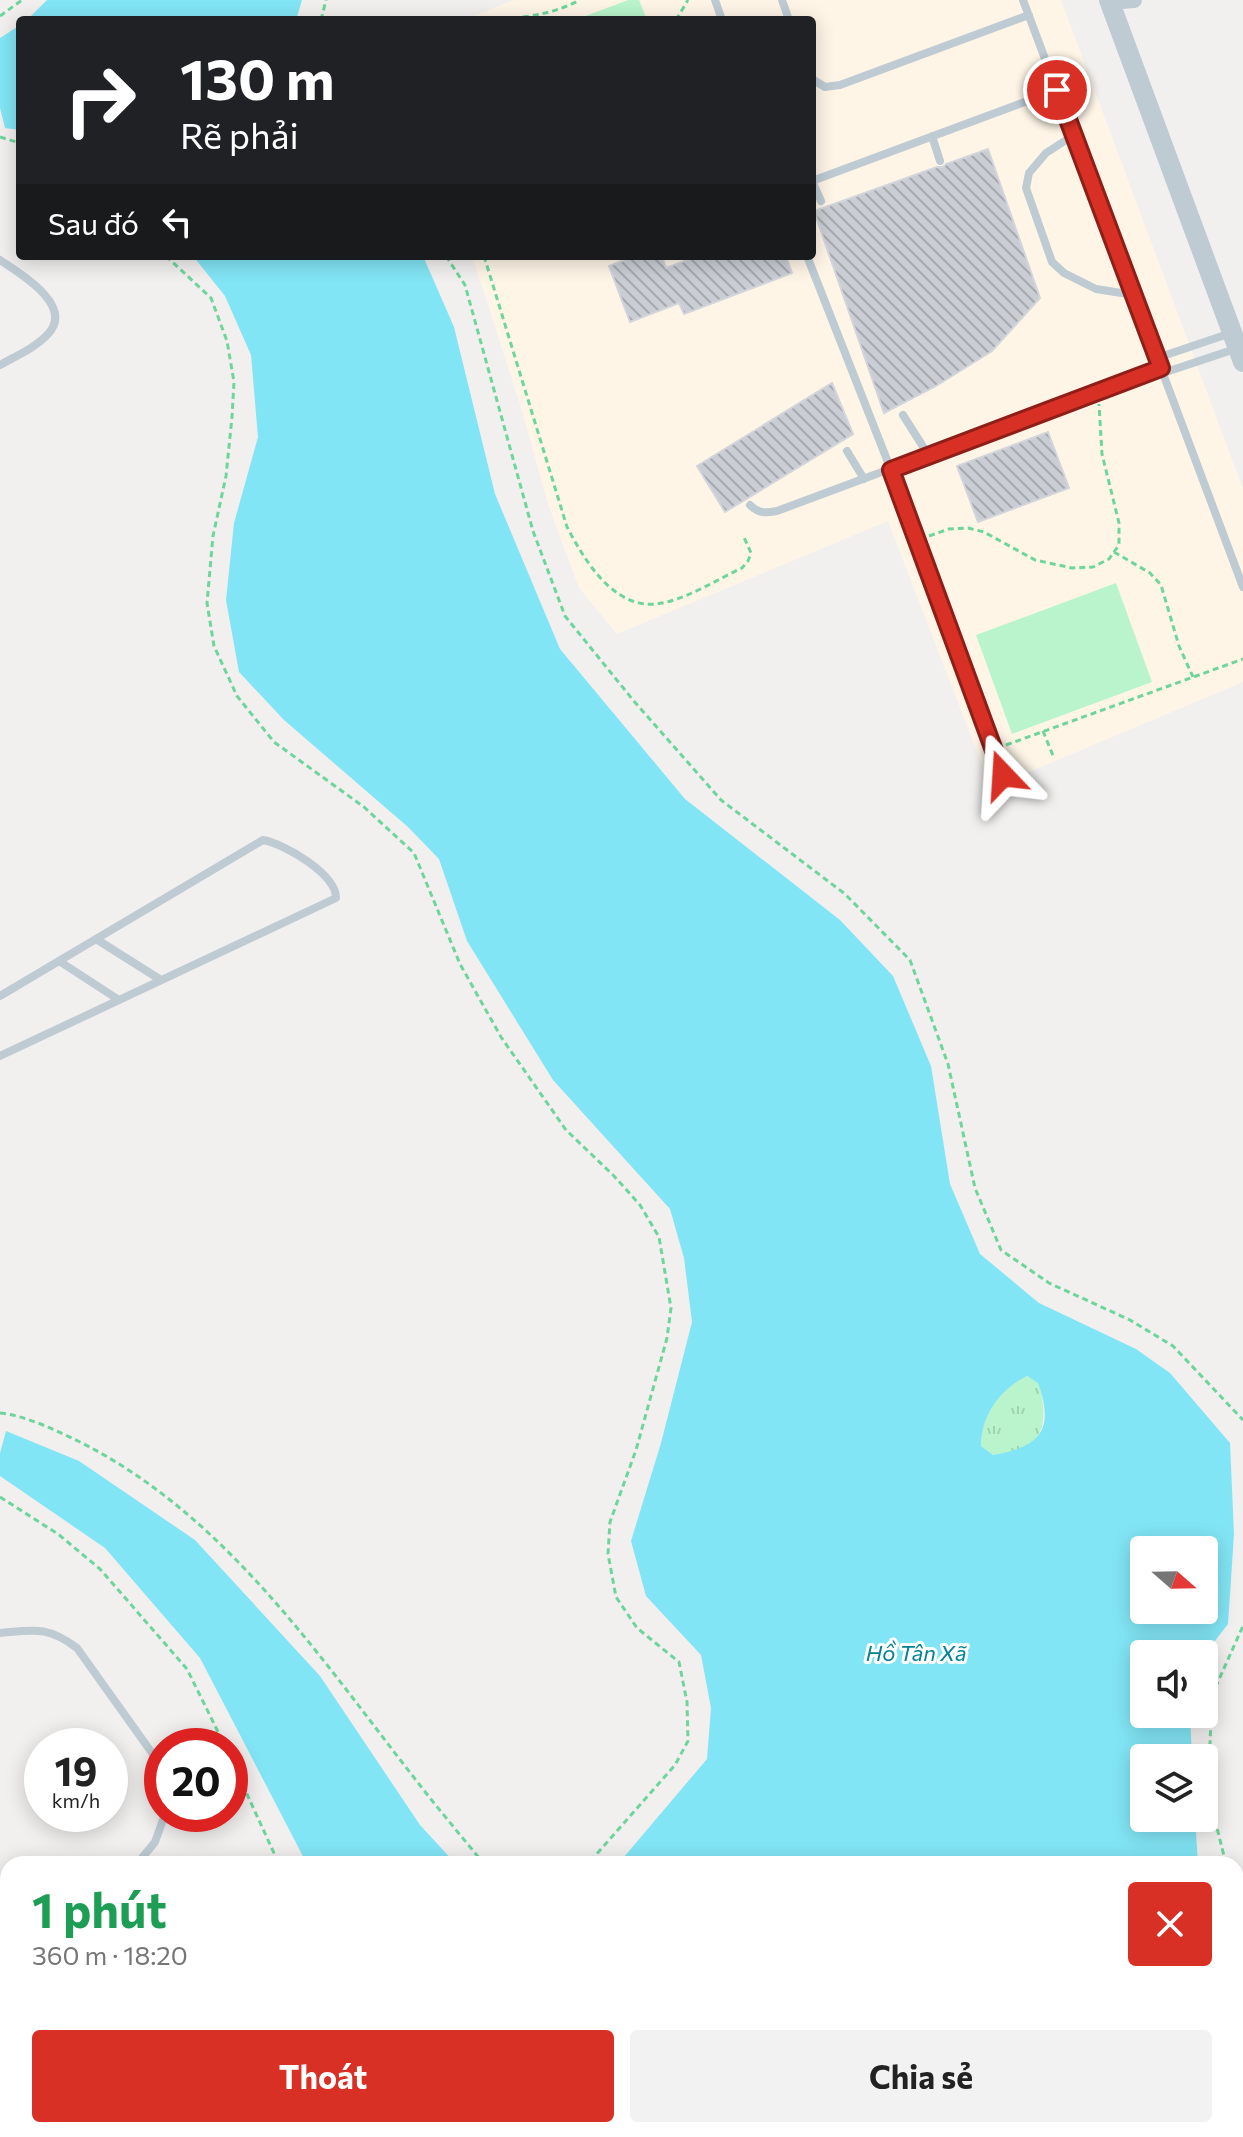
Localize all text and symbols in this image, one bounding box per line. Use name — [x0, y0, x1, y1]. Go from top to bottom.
text: 130 m — [180, 43, 335, 112]
icon: right — [48, 48, 152, 152]
pin — [1023, 56, 1091, 124]
icon: arrive — [1035, 68, 1079, 112]
text: Rẽ phải — [180, 112, 299, 156]
icon: left — [155, 200, 199, 244]
text: Sau đó — [48, 204, 139, 241]
position arrow — [961, 733, 1045, 817]
north arrow — [1130, 1536, 1218, 1624]
map controls — [1130, 1536, 1218, 1832]
water label: Hồ Tân Xã — [866, 1639, 967, 1666]
button: sound — [1130, 1640, 1218, 1728]
speed limit sign: 20 — [144, 1728, 248, 1832]
button: layers — [1130, 1744, 1218, 1832]
text: 19 — [55, 1745, 97, 1794]
text: km/h — [52, 1788, 100, 1812]
text: 1 phút — [32, 1879, 167, 1938]
button: close — [1128, 1882, 1212, 1966]
text: 360 m · 18:20 — [32, 1939, 188, 1970]
button: Thoát — [32, 2030, 614, 2122]
button: Chia sẻ — [630, 2030, 1212, 2122]

